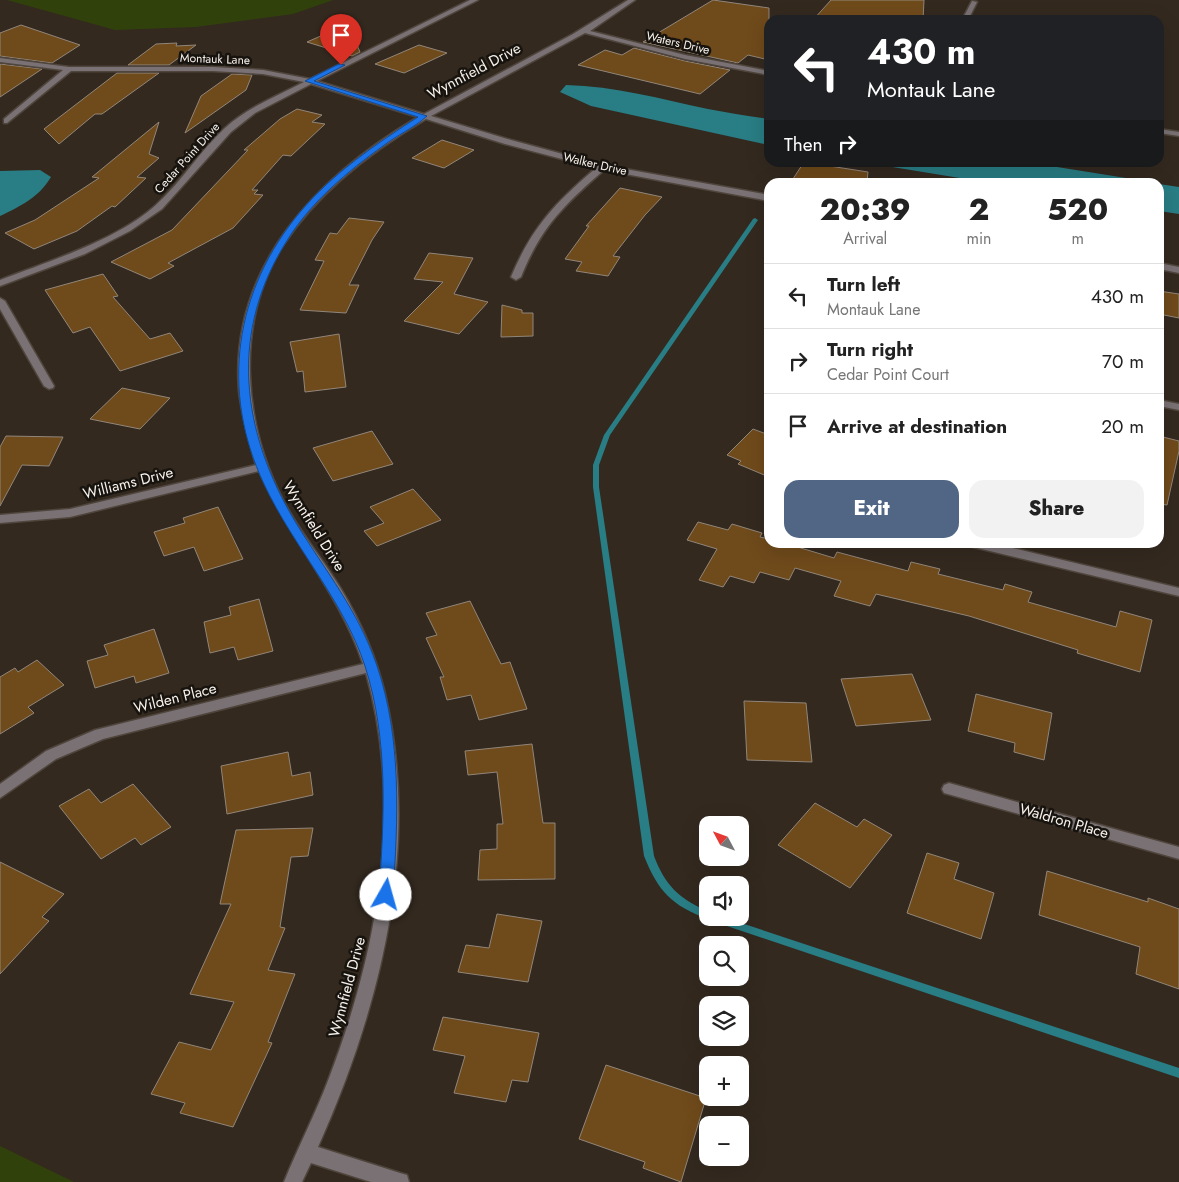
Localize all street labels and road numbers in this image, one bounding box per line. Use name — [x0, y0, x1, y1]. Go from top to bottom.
street label: Waters Drive — [644, 27, 712, 59]
street label: Wynnfield Drive — [423, 37, 525, 105]
street label: Montauk Lane — [180, 49, 250, 69]
street label: Cedar Point Drive — [150, 119, 224, 197]
street label: Walker Drive — [561, 148, 629, 180]
street label: Williams Drive — [81, 461, 176, 505]
street label: Wynnfield Drive — [277, 477, 351, 576]
street label: Wilden Place — [131, 677, 219, 719]
street label: Waldron Place — [1017, 798, 1111, 844]
street label: Wynnfield Drive — [323, 934, 371, 1040]

